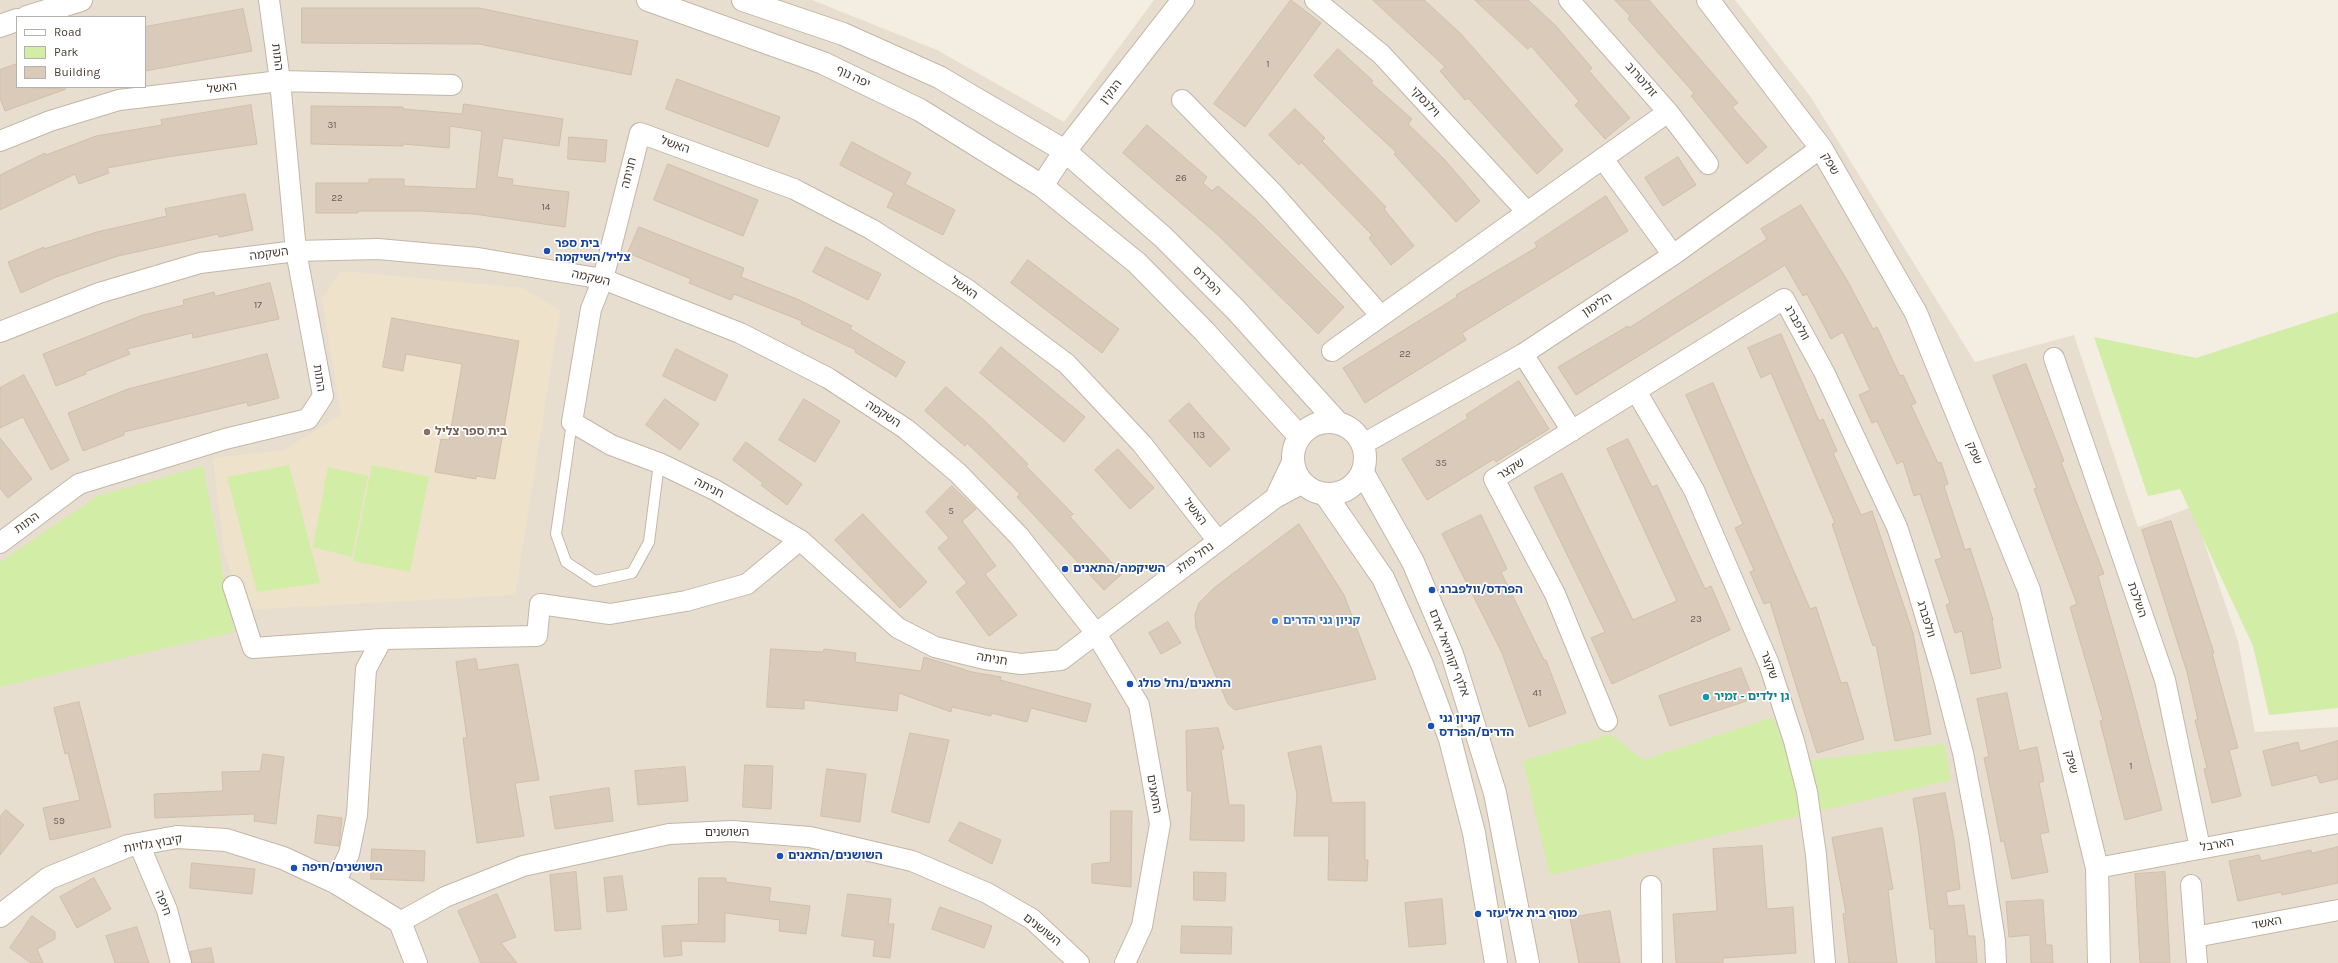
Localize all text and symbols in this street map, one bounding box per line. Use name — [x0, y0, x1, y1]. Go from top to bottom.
legend — [16, 16, 146, 88]
text: Road — [54, 25, 82, 39]
street label: התות — [268, 42, 286, 72]
text: Park — [54, 45, 78, 59]
house number: 1 — [1266, 58, 1270, 70]
street label: זולוטרוב — [1622, 60, 1660, 100]
street label: יפה נוף — [833, 63, 873, 91]
text: Building — [54, 65, 100, 79]
street label: הנקין — [1097, 77, 1125, 107]
street label: האשל — [206, 79, 238, 97]
street label: וילנסקי — [1407, 84, 1443, 120]
house number: 31 — [327, 119, 337, 131]
street label: האשל — [659, 133, 691, 157]
street label: שפק — [1818, 150, 1842, 178]
street label: חניתה — [618, 156, 640, 190]
house number: 26 — [1175, 172, 1187, 184]
house number: 22 — [331, 192, 343, 204]
house number: 14 — [542, 201, 550, 213]
place label: בית ספר צליל/השיקמה — [555, 237, 631, 265]
street label: השקמה — [249, 244, 289, 264]
marker: בית ספר צליל/השיקמה — [542, 246, 552, 256]
street label: הפרדס — [1190, 264, 1224, 298]
street label: השקמה — [570, 267, 612, 289]
street label: האשל — [948, 274, 980, 302]
street label: הלימון — [1579, 290, 1615, 320]
house number: 17 — [254, 299, 262, 311]
street label: וולפברג — [1782, 303, 1812, 343]
house number: 22 — [1399, 348, 1411, 360]
street label: התות — [310, 363, 328, 393]
street label: השקמה — [863, 397, 903, 431]
place label: בית ספר צליל — [435, 425, 507, 439]
marker: בית ספר צליל — [422, 427, 432, 437]
house number: 113 — [1193, 429, 1205, 441]
street label: שפק — [1963, 439, 1985, 467]
street label: שקצר — [1495, 455, 1527, 483]
house number: 35 — [1435, 457, 1447, 469]
street label: חניתה — [692, 474, 726, 502]
street label: האשל — [1180, 496, 1210, 528]
house number: 5 — [948, 505, 954, 517]
street label: התות — [12, 509, 42, 537]
street label: נחל פולג — [1173, 539, 1217, 577]
place label: השיקמה/התאנים — [1073, 562, 1166, 576]
marker: השיקמה/התאנים — [1060, 564, 1070, 574]
street label: השלכת — [2124, 580, 2150, 620]
place label: הפרדס/וולפברג — [1440, 583, 1523, 597]
marker: הפרדס/וולפברג — [1427, 585, 1437, 595]
street label: וולפברג — [1914, 599, 1938, 639]
street label: אלוף יקותיאל אדם — [1426, 607, 1472, 699]
house number: 23 — [1690, 613, 1702, 625]
place label: קניון גני הדרים — [1283, 614, 1360, 628]
marker: קניון גני הדרים — [1270, 616, 1280, 626]
street label: חניתה — [975, 649, 1009, 669]
street label: שקצר — [1757, 649, 1781, 681]
place label: התאנים/נחל פולג — [1138, 677, 1231, 691]
marker: התאנים/נחל פולג — [1125, 679, 1135, 689]
house number: 41 — [1533, 687, 1541, 699]
place label: גן ילדים - זמיר — [1714, 690, 1789, 704]
marker: גן ילדים - זמיר — [1701, 692, 1711, 702]
place label: קניון גני הדרים/הפרדס — [1439, 712, 1514, 740]
marker: קניון גני הדרים/הפרדס — [1426, 721, 1436, 731]
street label: שפק — [2061, 749, 2081, 775]
house number: 1 — [2129, 760, 2133, 772]
street label: התאנים — [1144, 773, 1164, 815]
house number: 59 — [53, 815, 65, 827]
street label: השושנים — [705, 826, 749, 840]
street label: קיבוץ גלויות — [122, 832, 184, 856]
street label: הארבל — [2199, 835, 2235, 855]
place label: השושנים/התאנים — [788, 849, 883, 863]
marker: השושנים/התאנים — [775, 851, 785, 861]
place label: השושנים/חיפה — [302, 861, 383, 875]
marker: השושנים/חיפה — [289, 863, 299, 873]
street label: חיפה — [152, 888, 174, 918]
place label: מסוף בית אליעזר — [1486, 907, 1577, 921]
marker: מסוף בית אליעזר — [1473, 909, 1483, 919]
street label: השושנים — [1020, 911, 1064, 949]
street label: האשד — [2251, 913, 2283, 933]

